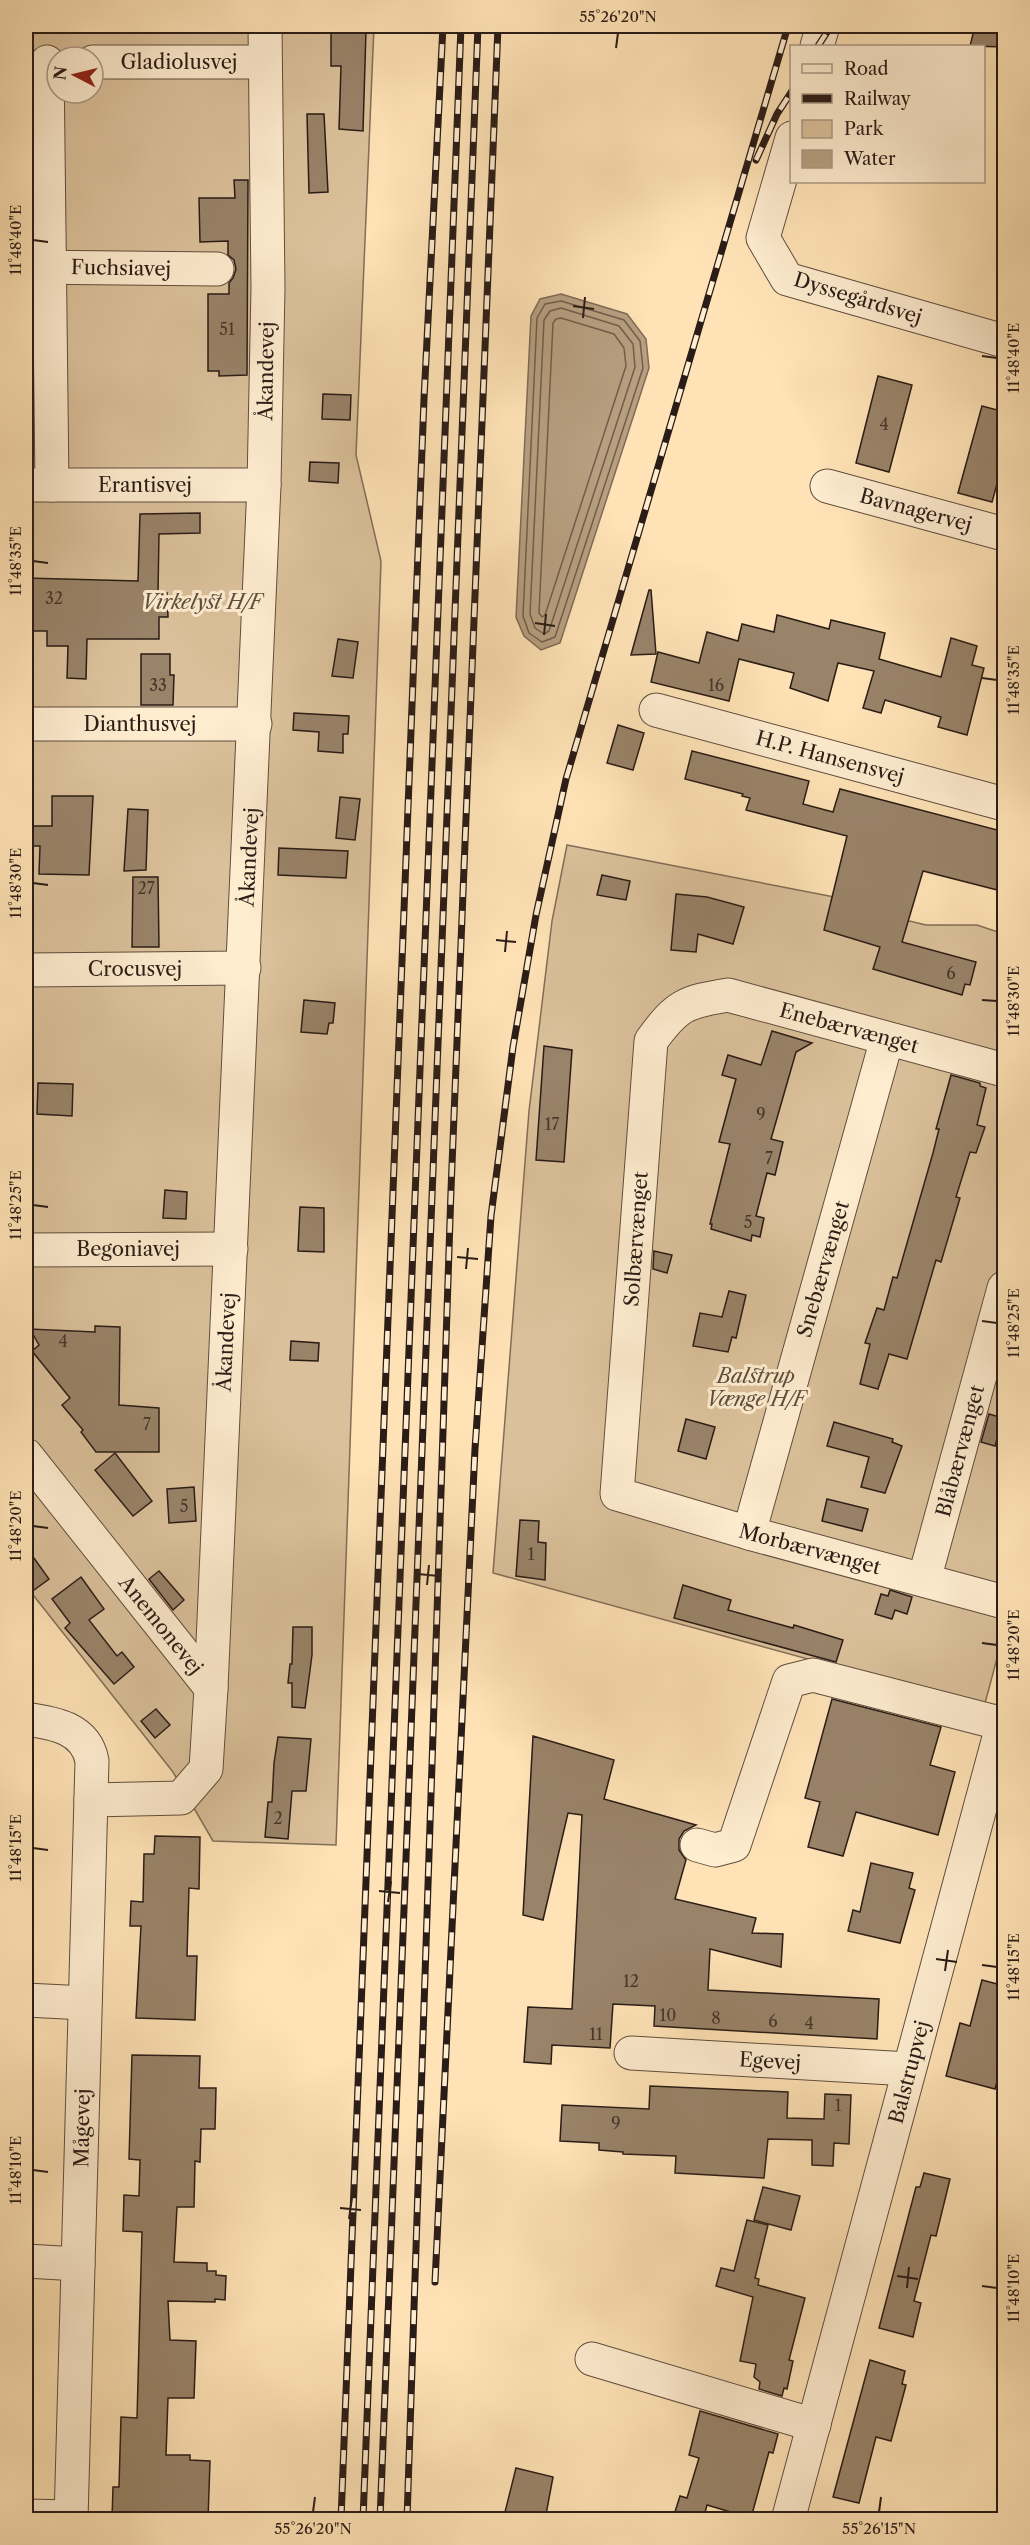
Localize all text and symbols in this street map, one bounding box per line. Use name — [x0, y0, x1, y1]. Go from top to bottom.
text: 55°26'20"N — [579, 7, 657, 26]
north arrow — [45, 45, 105, 105]
legend — [790, 45, 985, 183]
street label: Gladiolusvej — [120, 50, 238, 74]
text: Road — [844, 58, 889, 80]
text: N — [49, 65, 71, 81]
text: Railway — [844, 88, 912, 110]
text: Park — [844, 118, 885, 140]
text: Water — [843, 148, 896, 170]
text: 11°48'40"E — [6, 205, 25, 275]
street label: Fuchsiavej — [71, 255, 171, 281]
street label: Dyssegårdsvej — [791, 267, 925, 329]
house number: 51 — [219, 319, 235, 339]
street label: Åkandevej — [252, 321, 279, 422]
text: 11°48'40"E — [1004, 323, 1023, 393]
house number: 4 — [879, 414, 889, 434]
street label: Erantisvej — [98, 473, 192, 497]
street label: Bavnagervej — [857, 484, 975, 536]
text: 11°48'35"E — [6, 526, 25, 596]
house number: 32 — [45, 588, 63, 608]
park label: Virkelyst H/F — [142, 590, 265, 614]
text: 11°48'35"E — [1004, 645, 1023, 715]
house number: 33 — [149, 675, 167, 695]
house number: 16 — [708, 675, 724, 695]
street label: Dianthusvej — [84, 712, 197, 736]
street label: H.P. Hansensvej — [753, 726, 907, 788]
street label: Åkandevej — [233, 807, 264, 908]
text: 11°48'30"E — [6, 848, 25, 918]
house number: 27 — [137, 878, 155, 898]
street label: Crocusvej — [88, 957, 182, 981]
house number: 6 — [946, 963, 956, 983]
text: 11°48'30"E — [1004, 966, 1023, 1036]
street label: Enebærvænget — [777, 998, 921, 1058]
house number: 9 — [756, 1104, 766, 1124]
house number: 17 — [545, 1114, 559, 1134]
house number: 7 — [765, 1148, 773, 1168]
text: 11°48'25"E — [6, 1170, 25, 1240]
street label: Solbærvænget — [619, 1171, 653, 1307]
street label: Snebærvænget — [792, 1198, 854, 1340]
house number: 5 — [744, 1212, 752, 1232]
street label: Begoniavej — [76, 1237, 180, 1261]
text: 11°48'25"E — [1004, 1288, 1023, 1358]
street label: Åkandevej — [210, 1292, 241, 1393]
house number: 4 — [58, 1331, 68, 1351]
park label: Balstrup Vænge H/F — [707, 1364, 808, 1411]
street label: Blåbærvænget — [931, 1382, 989, 1520]
house number: 7 — [143, 1414, 151, 1434]
text: 11°48'20"E — [6, 1490, 25, 1562]
house number: 5 — [180, 1496, 188, 1516]
street label: Morbærvænget — [736, 1519, 884, 1579]
house number: 1 — [528, 1544, 535, 1564]
street label: Anemonevej — [113, 1570, 208, 1679]
text: 11°48'20"E — [1004, 1609, 1023, 1681]
house number: 2 — [273, 1808, 283, 1828]
text: 11°48'15"E — [6, 1814, 25, 1882]
text: 11°48'15"E — [1004, 1933, 1023, 2001]
house number: 12 — [623, 1971, 639, 1991]
house number: 10 — [660, 2005, 676, 2025]
house number: 8 — [711, 2008, 721, 2028]
house number: 6 — [768, 2011, 778, 2031]
house number: 4 — [804, 2013, 814, 2033]
street label: Balstrupvej — [884, 2018, 934, 2126]
house number: 11 — [589, 2024, 603, 2044]
street label: Egevej — [738, 2047, 802, 2075]
street label: Mågevej — [69, 2088, 95, 2168]
house number: 1 — [835, 2095, 842, 2115]
house number: 9 — [611, 2113, 621, 2133]
text: 11°48'10"E — [6, 2136, 25, 2204]
text: 11°48'10"E — [1004, 2254, 1023, 2322]
text: 55°26'20"N — [274, 2519, 352, 2538]
text: 55°26'15"N — [842, 2519, 916, 2538]

